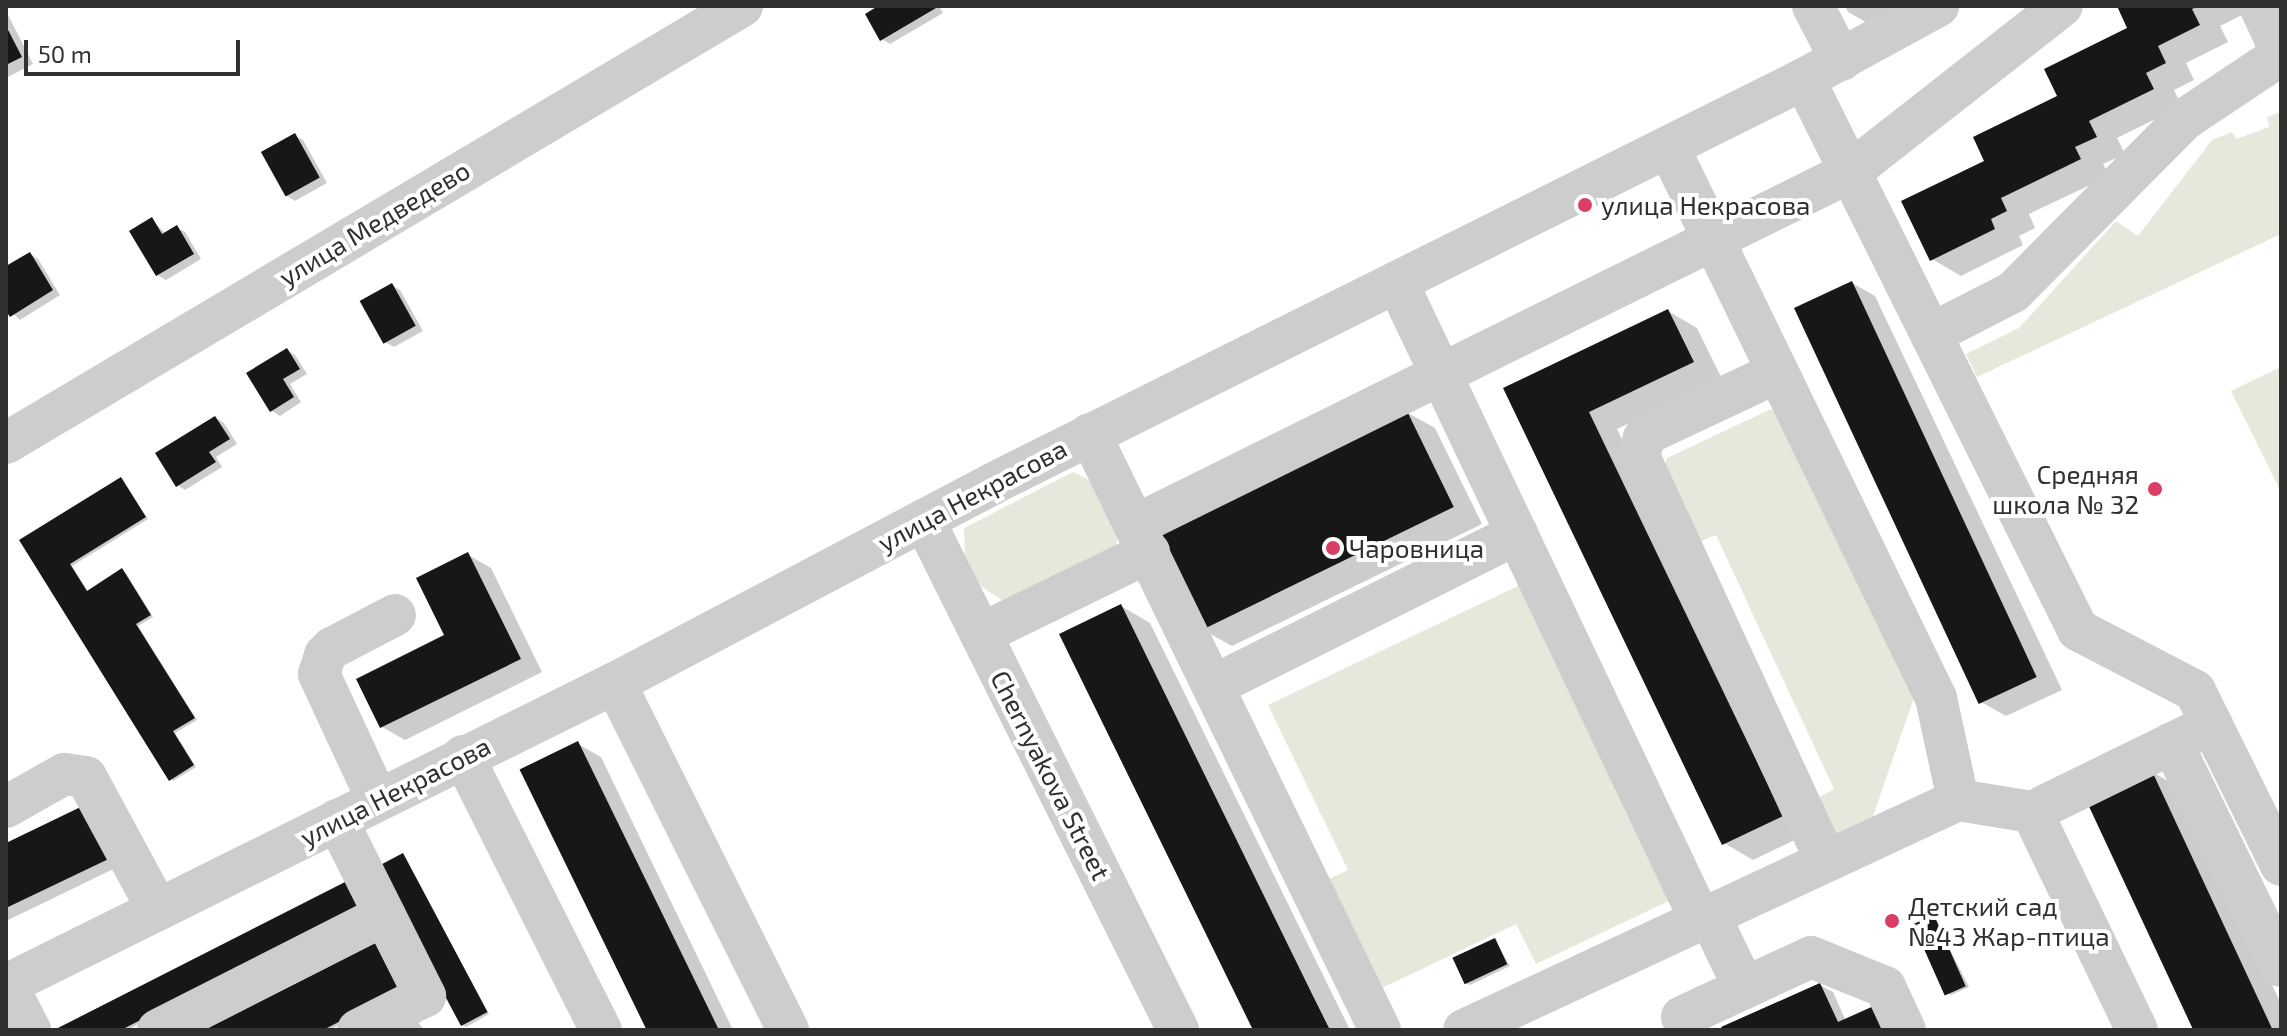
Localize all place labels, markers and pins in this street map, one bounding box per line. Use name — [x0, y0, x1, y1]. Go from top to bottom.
place label: улица Некрасова — [1601, 189, 1810, 221]
marker: улица Некрасова — [1576, 196, 1594, 214]
place label: Средняя школа № 32 — [1992, 458, 2139, 520]
marker: Средняя школа № 32 — [2146, 480, 2164, 498]
place label: Чаровница — [1349, 532, 1484, 564]
marker: Чаровница — [1324, 539, 1342, 557]
place label: Детский сад №43 Жар-птица — [1908, 890, 2110, 952]
marker: Детский сад №43 Жар-птица — [1883, 912, 1901, 930]

